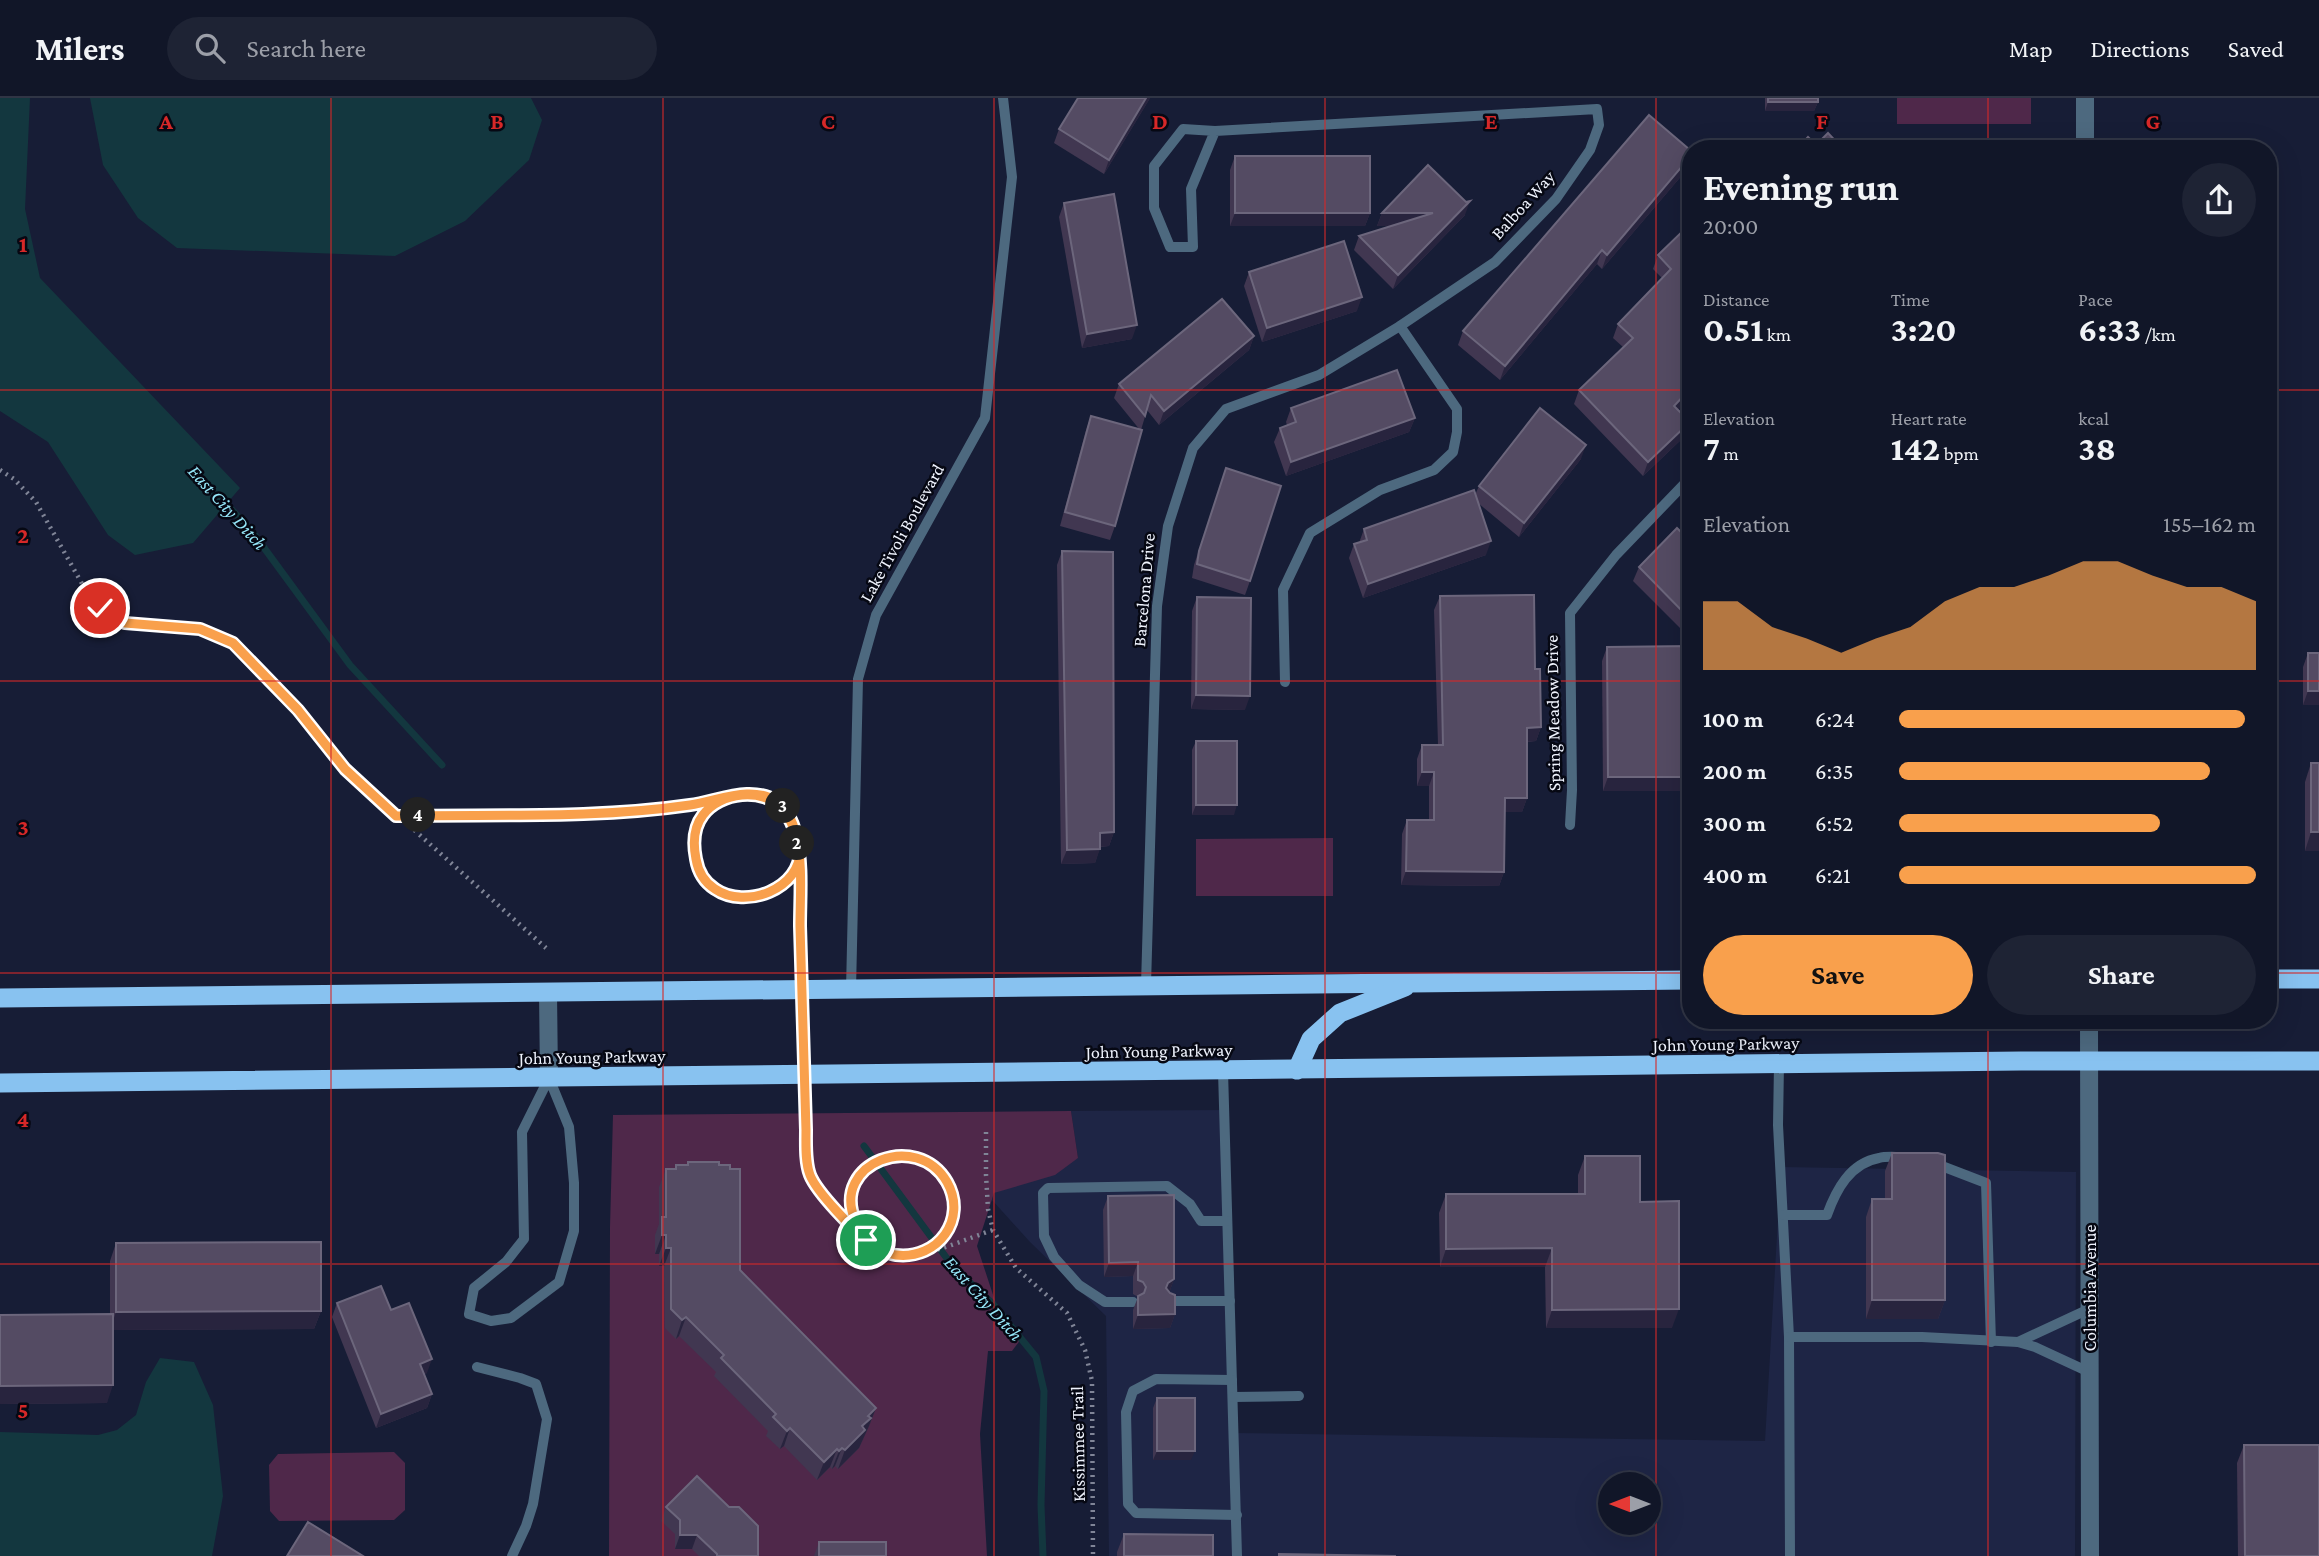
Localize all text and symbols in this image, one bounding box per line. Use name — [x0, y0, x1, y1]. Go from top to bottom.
search box — [167, 17, 657, 80]
icon: search — [191, 29, 229, 67]
text: Milers — [35, 30, 125, 67]
text: Search here — [247, 34, 366, 63]
text: Map — [2009, 35, 2053, 62]
text: Directions — [2091, 35, 2190, 62]
text: Saved — [2228, 35, 2284, 62]
text: A — [158, 108, 173, 134]
text: B — [490, 108, 504, 134]
text: C — [821, 108, 835, 134]
text: D — [1152, 108, 1168, 134]
text: E — [1484, 108, 1498, 134]
text: F — [1816, 108, 1828, 134]
text: G — [2146, 108, 2161, 134]
button: share — [2182, 163, 2256, 237]
street label: Balboa Way — [1487, 166, 1559, 243]
text: Evening run — [1703, 166, 1899, 208]
text: 20:00 — [1703, 213, 1758, 239]
text: 1 — [19, 231, 28, 257]
text: Distance — [1703, 289, 1769, 310]
text: Time — [1891, 289, 1930, 310]
text: Pace — [2078, 289, 2113, 310]
text: 0.51 — [1703, 310, 1763, 349]
text: 3:20 — [1891, 310, 1957, 349]
text: 6:33 — [2078, 310, 2141, 349]
text: km — [1763, 324, 1791, 345]
text: /km — [2141, 324, 2176, 345]
text: Elevation — [1703, 408, 1775, 429]
text: Heart rate — [1891, 408, 1967, 429]
text: kcal — [2078, 408, 2109, 429]
text: 7 — [1703, 429, 1720, 468]
text: 142 — [1891, 429, 1940, 468]
text: 38 — [2078, 429, 2116, 468]
text: m — [1720, 443, 1739, 464]
text: bpm — [1940, 443, 1979, 464]
street label: Lake Tivoli Boulevard — [856, 460, 948, 605]
water label: East City Ditch — [184, 461, 271, 554]
text: Elevation — [1703, 511, 1790, 537]
text: 155–162 m — [2163, 511, 2256, 537]
text: 2 — [17, 522, 29, 548]
street label: Barcelona Drive — [1129, 532, 1159, 647]
pin — [70, 578, 130, 638]
icon: check — [81, 589, 119, 627]
street label: Spring Meadow Drive — [1542, 635, 1564, 791]
text: 100 m — [1703, 706, 1763, 732]
text: 6:24 — [1815, 706, 1855, 732]
text: 200 m — [1703, 758, 1767, 784]
text: 6:35 — [1815, 758, 1854, 784]
pin: 3 — [766, 788, 800, 824]
text: 3 — [778, 795, 787, 816]
pin: 4 — [400, 798, 436, 832]
text: 4 — [412, 804, 423, 825]
text: 300 m — [1703, 810, 1766, 836]
text: 6:52 — [1815, 810, 1853, 836]
text: 3 — [17, 814, 29, 840]
pin: 2 — [780, 826, 814, 860]
text: 2 — [792, 832, 801, 853]
text: 400 m — [1703, 862, 1767, 888]
text: 6:21 — [1815, 862, 1851, 888]
button: Save — [1703, 935, 1973, 1015]
button: Share — [1987, 935, 2256, 1015]
street label: John Young Parkway — [1650, 1033, 1800, 1055]
street label: John Young Parkway — [1083, 1040, 1233, 1062]
street label: John Young Parkway — [516, 1046, 666, 1068]
text: 4 — [17, 1106, 29, 1132]
pin — [836, 1210, 896, 1270]
icon: arrive — [847, 1221, 885, 1259]
street label: Columbia Avenue — [2080, 1224, 2100, 1351]
water label: East City Ditch — [940, 1252, 1027, 1345]
street label: Kissimmee Trail — [1067, 1386, 1089, 1502]
text: 5 — [17, 1397, 29, 1423]
north arrow — [1598, 1472, 1661, 1535]
map controls — [1598, 1472, 1661, 1535]

